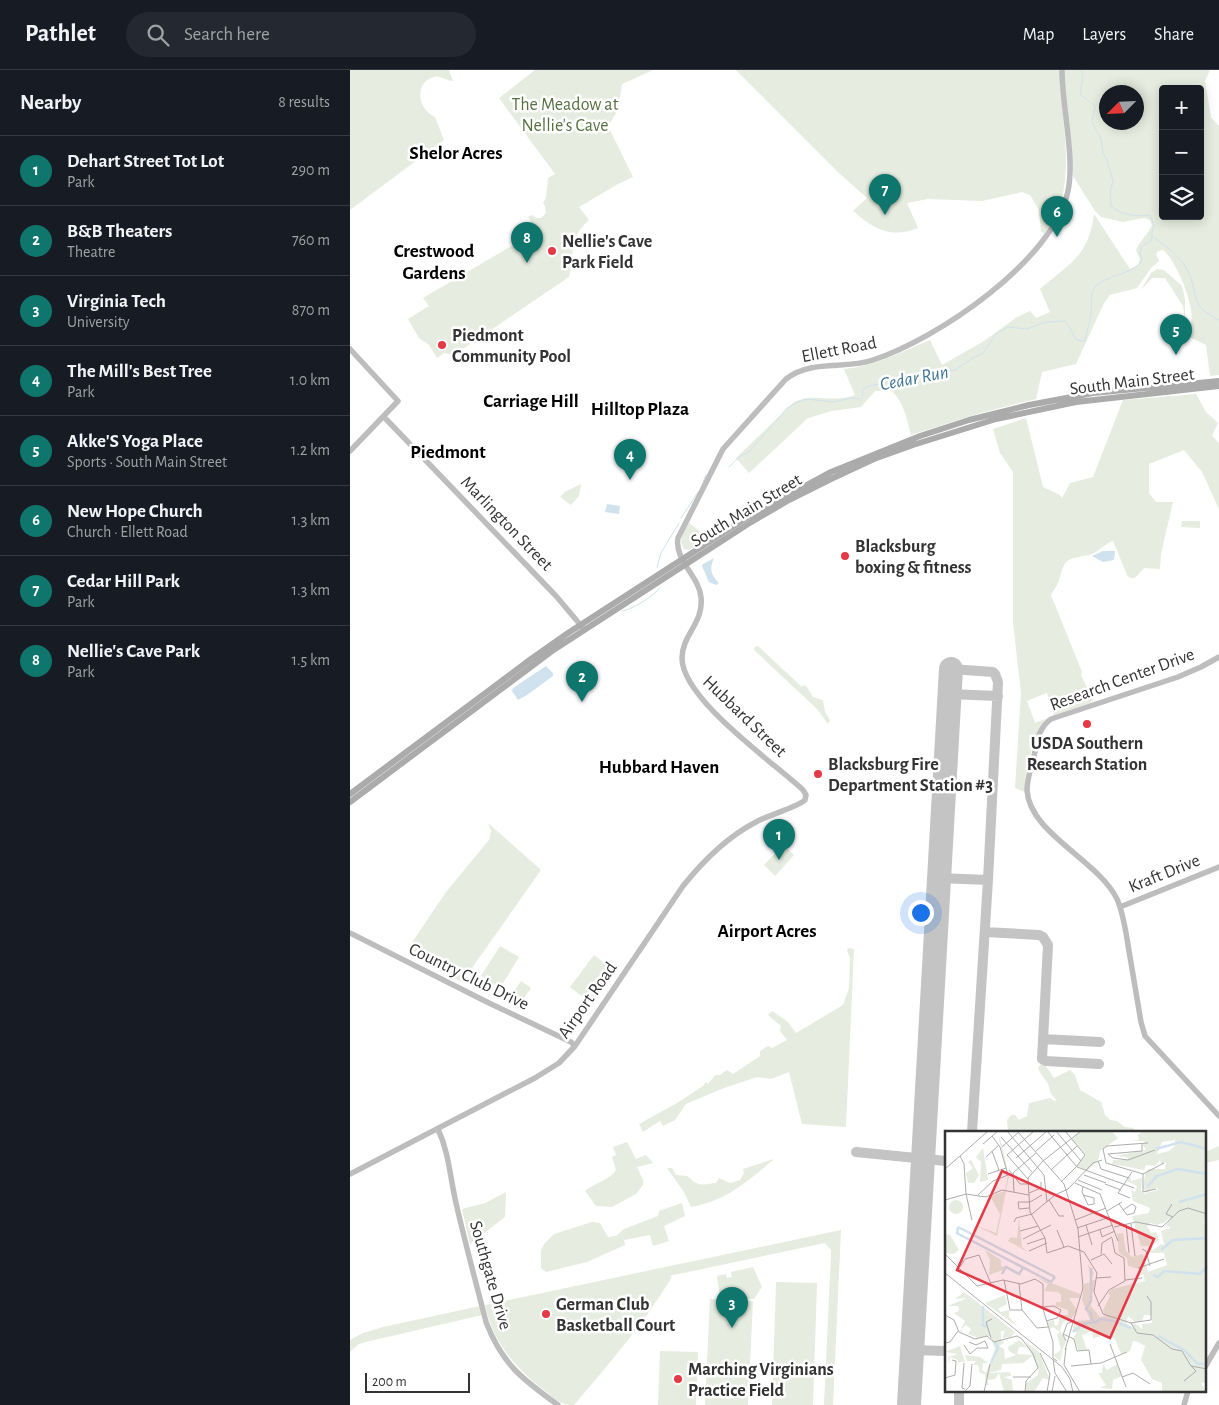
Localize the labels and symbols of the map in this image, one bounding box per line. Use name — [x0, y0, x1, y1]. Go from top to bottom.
north arrow — [1099, 85, 1144, 130]
park label: The Meadow at Nellie's Cave — [512, 96, 619, 135]
district label: Shelor Acres — [409, 144, 503, 163]
pin: 7 — [869, 174, 901, 215]
pin: 6 — [1041, 196, 1073, 237]
pin: 8 — [511, 222, 543, 263]
place label: Nellie's Cave Park Field — [562, 233, 652, 272]
district label: Crestwood Gardens — [394, 242, 474, 283]
marker: Nellie's Cave Park Field — [546, 245, 558, 257]
pin: 5 — [1160, 314, 1192, 355]
place label: Piedmont Community Pool — [452, 327, 571, 366]
street label: Ellett Road — [800, 334, 878, 366]
marker: Piedmont Community Pool — [436, 339, 448, 351]
water label: Cedar Run — [878, 363, 950, 394]
street label: South Main Street — [1069, 365, 1196, 399]
district label: Carriage Hill — [483, 392, 579, 411]
district label: Hilltop Plaza — [591, 400, 689, 419]
pin: 4 — [614, 439, 646, 480]
district label: Piedmont — [410, 443, 486, 462]
street label: South Main Street — [688, 471, 805, 551]
street label: Marlington Street — [457, 473, 556, 575]
place label: Blacksburg boxing & fitness — [855, 538, 972, 577]
marker: Blacksburg boxing & fitness — [839, 550, 851, 562]
street label: Research Center Drive — [1048, 645, 1197, 714]
pin: 2 — [566, 661, 598, 702]
street label: Hubbard Street — [699, 673, 790, 761]
marker: USDA Southern Research Station — [1081, 718, 1093, 730]
place label: USDA Southern Research Station — [1027, 735, 1147, 774]
place label: Blacksburg Fire Department Station #3 — [828, 756, 993, 795]
district label: Hubbard Haven — [599, 758, 719, 777]
marker: Blacksburg Fire Department Station #3 — [812, 768, 824, 780]
pin: 1 — [763, 819, 795, 860]
street label: Kraft Drive — [1126, 851, 1203, 896]
your location — [908, 900, 934, 926]
district label: Airport Acres — [717, 922, 817, 941]
street label: Country Club Drive — [406, 940, 531, 1014]
street label: Airport Road — [555, 959, 621, 1042]
inset map — [945, 1131, 1206, 1392]
street label: Southgate Drive — [466, 1219, 514, 1332]
pin: 3 — [716, 1287, 748, 1328]
place label: German Club Basketball Court — [556, 1296, 675, 1335]
marker: German Club Basketball Court — [540, 1308, 552, 1320]
place label: Marching Virginians Practice Field — [688, 1361, 834, 1400]
scale bar — [365, 1370, 470, 1393]
marker: Marching Virginians Practice Field — [672, 1373, 684, 1385]

